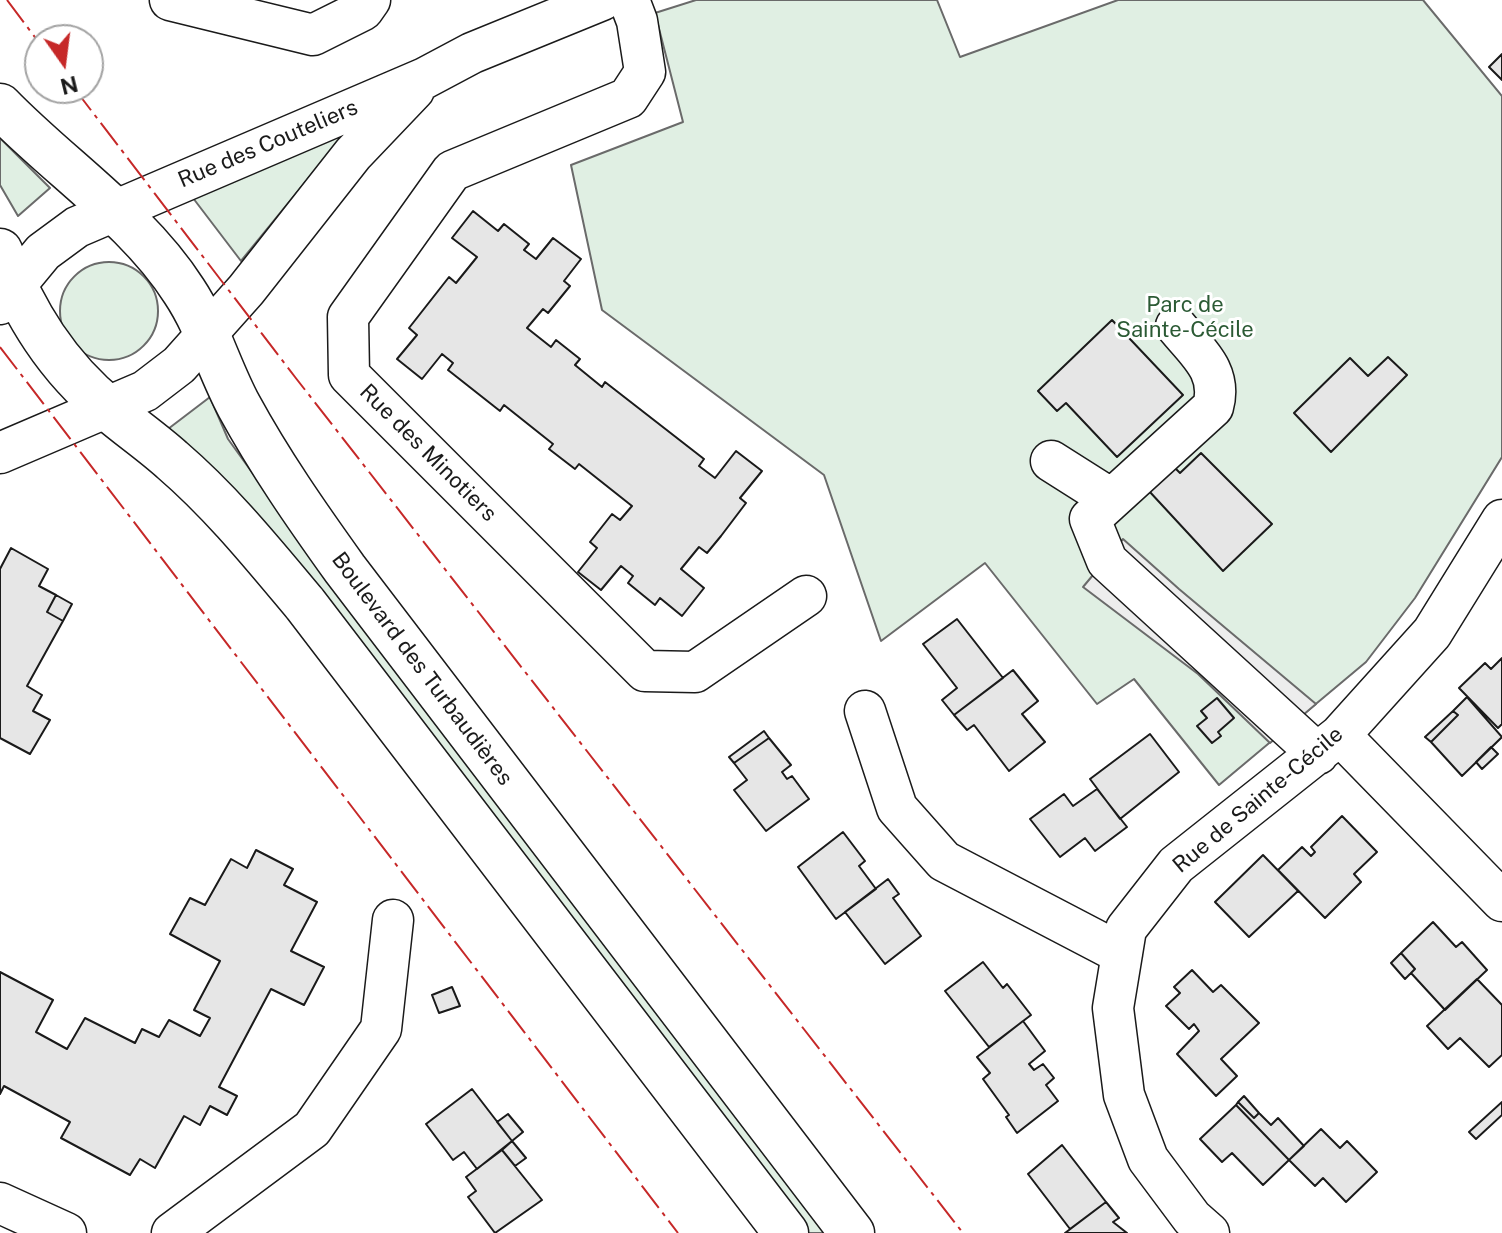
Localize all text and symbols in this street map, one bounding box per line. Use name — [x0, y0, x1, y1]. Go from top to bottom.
north arrow — [24, 24, 104, 104]
text: N — [58, 71, 81, 100]
street label: Rue des Couteliers — [174, 94, 362, 194]
park label: Parc de Sainte-Cécile — [1116, 292, 1254, 344]
street label: Rue des Minotiers — [354, 379, 502, 527]
street label: Boulevard des Turbaudières — [326, 547, 518, 791]
street label: Rue de Sainte-Cécile — [1168, 721, 1348, 879]

